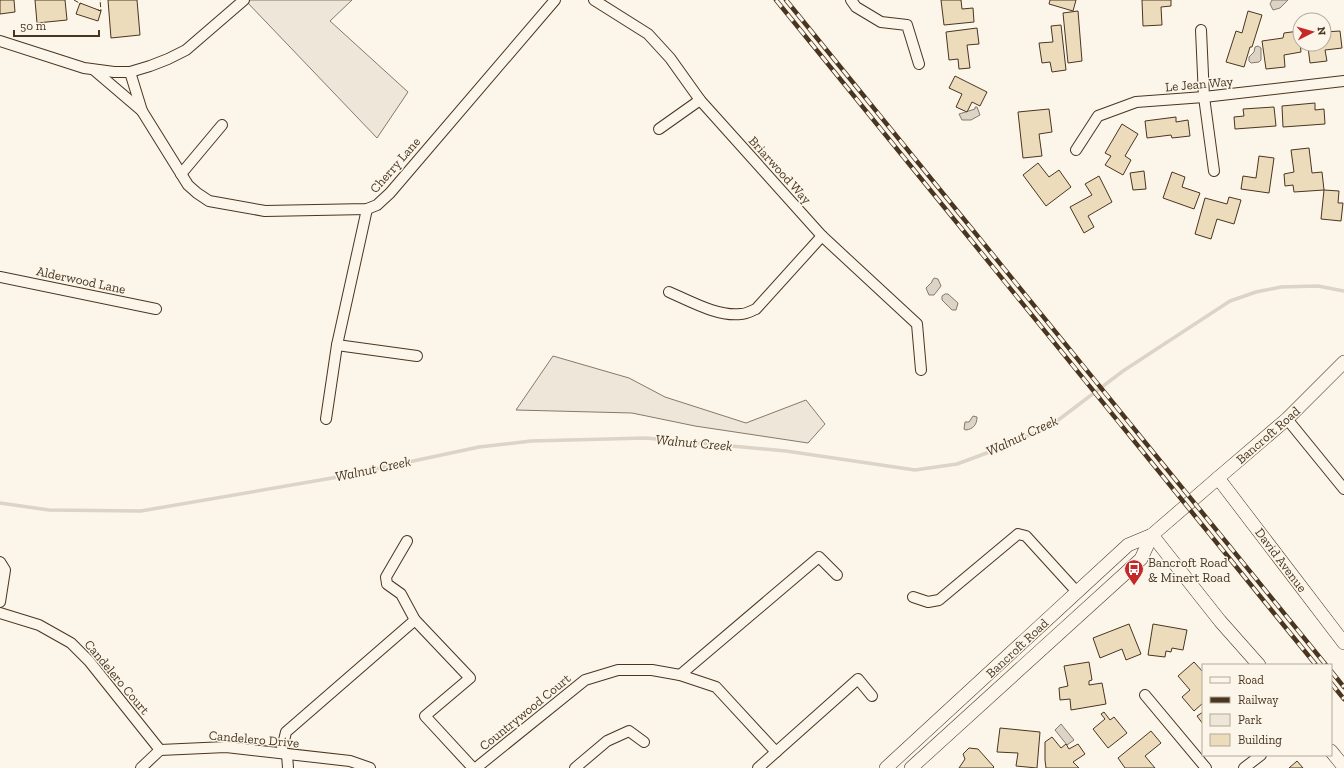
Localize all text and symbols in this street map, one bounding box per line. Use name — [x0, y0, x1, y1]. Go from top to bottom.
scale bar — [14, 12, 99, 38]
north arrow — [1292, 12, 1332, 52]
text: 50 m — [20, 19, 47, 33]
text: N — [1315, 26, 1328, 36]
street label: Le Jean Way — [1164, 74, 1234, 94]
street label: Briarwood Way — [746, 133, 814, 207]
street label: Cherry Lane — [367, 134, 423, 196]
street label: Alderwood Lane — [35, 263, 127, 297]
street label: Bancroft Road — [1233, 403, 1303, 467]
water label: Walnut Creek — [983, 412, 1061, 460]
water label: Walnut Creek — [655, 431, 733, 455]
water label: Walnut Creek — [334, 453, 412, 485]
street label: David Avenue — [1252, 525, 1310, 595]
place label: Bancroft Road & Minert Road — [1148, 555, 1230, 585]
bus stop icon: Bancroft Road & Minert Road — [1123, 558, 1145, 586]
street label: Bancroft Road — [983, 615, 1051, 681]
street label: Candelero Court — [81, 637, 153, 717]
legend — [1202, 664, 1332, 756]
street label: Countrywood Court — [477, 671, 574, 753]
text: Road — [1238, 673, 1264, 687]
text: Railway — [1238, 693, 1279, 707]
text: Park — [1238, 713, 1263, 727]
street label: Candelero Drive — [208, 728, 300, 750]
text: Building — [1238, 733, 1282, 747]

